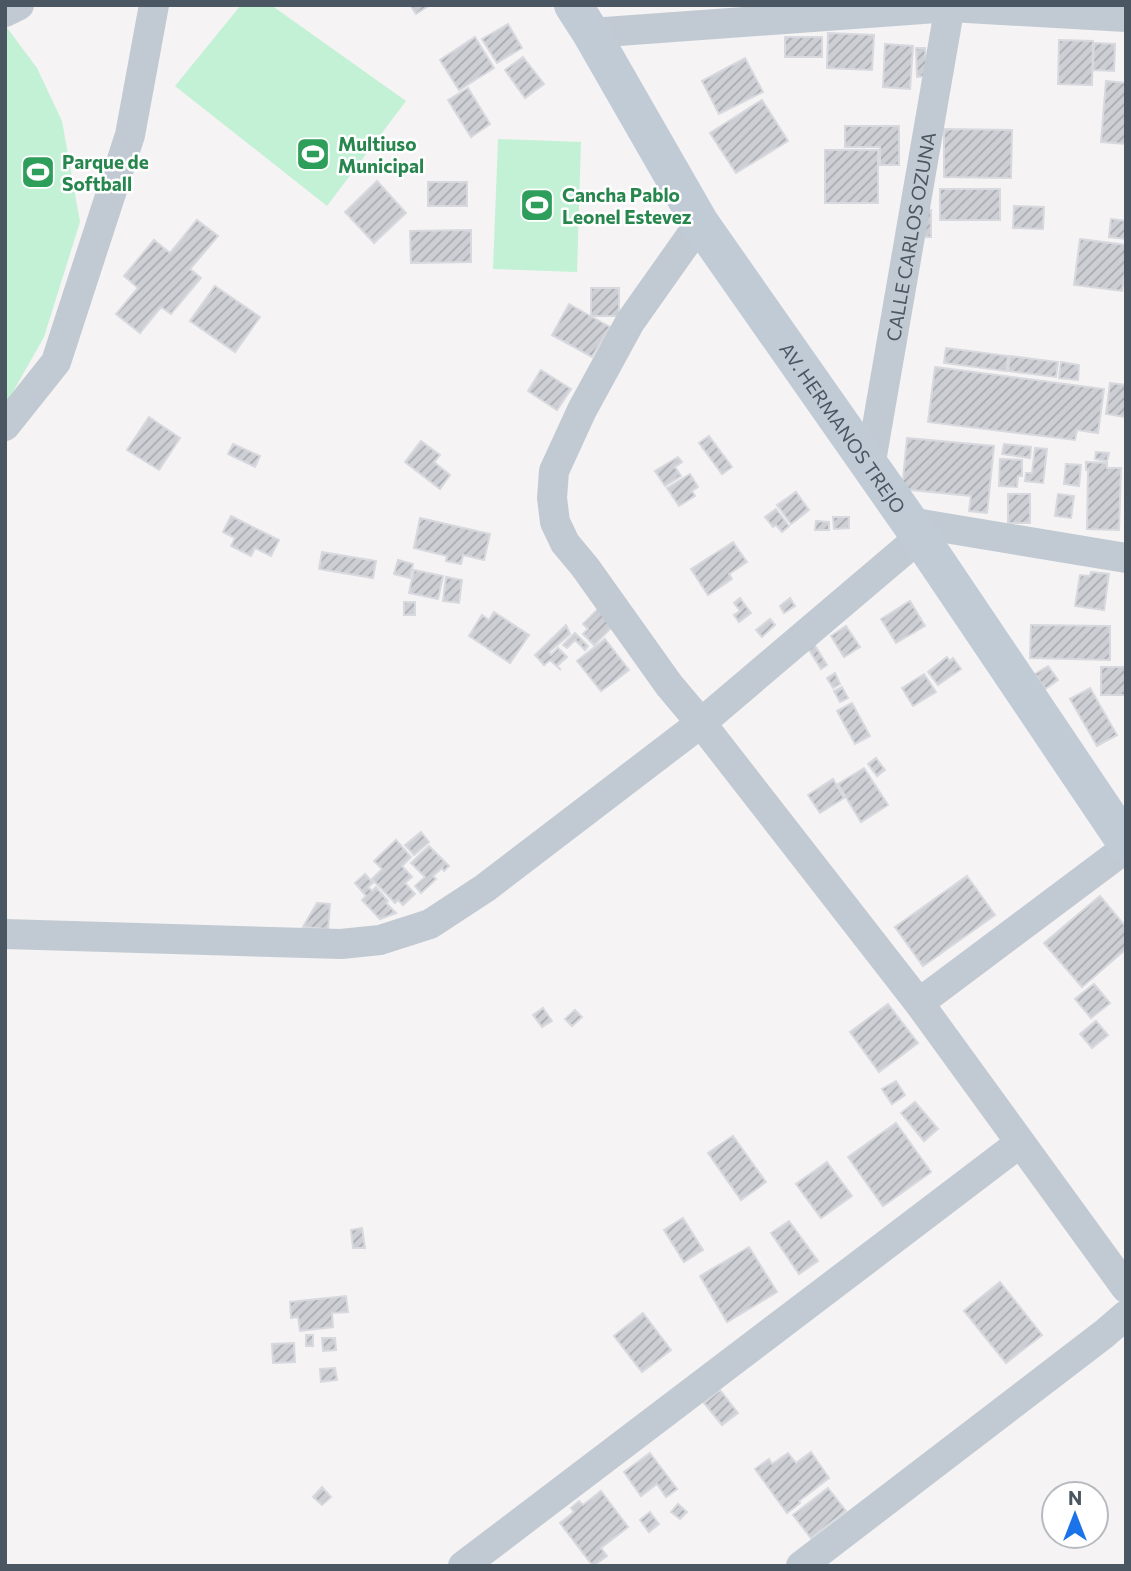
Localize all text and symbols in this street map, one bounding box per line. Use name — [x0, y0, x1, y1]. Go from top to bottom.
street label: CALLE CARLOS OZUNA — [881, 130, 939, 343]
place label: Multiuso Municipal — [338, 132, 424, 177]
sports icon: Multiuso Municipal — [294, 135, 332, 173]
place label: Parque de Softball — [62, 150, 149, 195]
sports icon: Parque de Softball — [19, 153, 57, 191]
place label: Cancha Pablo Leonel Estevez — [562, 183, 692, 228]
sports icon: Cancha Pablo Leonel Estevez — [518, 186, 556, 224]
street label: AV. HERMANOS TREJO — [776, 338, 911, 517]
north arrow — [1040, 1480, 1110, 1550]
text: N — [1068, 1486, 1082, 1509]

